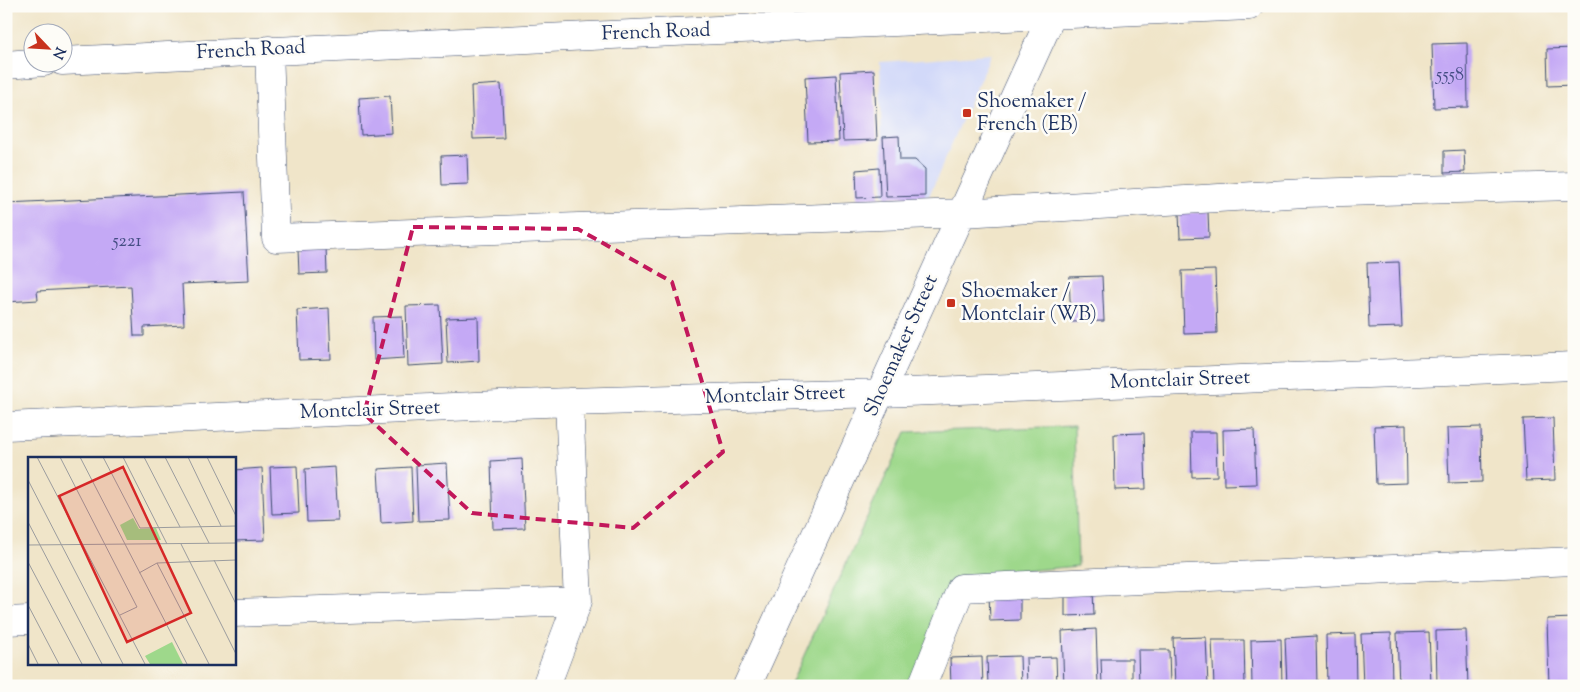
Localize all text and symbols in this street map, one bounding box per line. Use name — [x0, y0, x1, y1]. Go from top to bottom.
street label: French Road — [601, 17, 711, 49]
north arrow — [22, 22, 72, 72]
street label: French Road — [196, 34, 306, 68]
text: N — [47, 43, 69, 62]
house number: 5558 — [1435, 63, 1464, 89]
place label: Shoemaker / French (EB) — [977, 88, 1086, 140]
marker: Shoemaker / French (EB) — [961, 107, 973, 119]
house number: 5221 — [111, 229, 142, 255]
street label: Shoemaker Street — [858, 270, 946, 422]
place label: Shoemaker / Montclair (WB) — [961, 278, 1097, 330]
marker: Shoemaker / Montclair (WB) — [945, 297, 957, 309]
street label: Montclair Street — [1109, 364, 1251, 398]
street label: Montclair Street — [704, 379, 846, 413]
street label: Montclair Street — [299, 394, 441, 428]
inset map — [28, 457, 235, 664]

